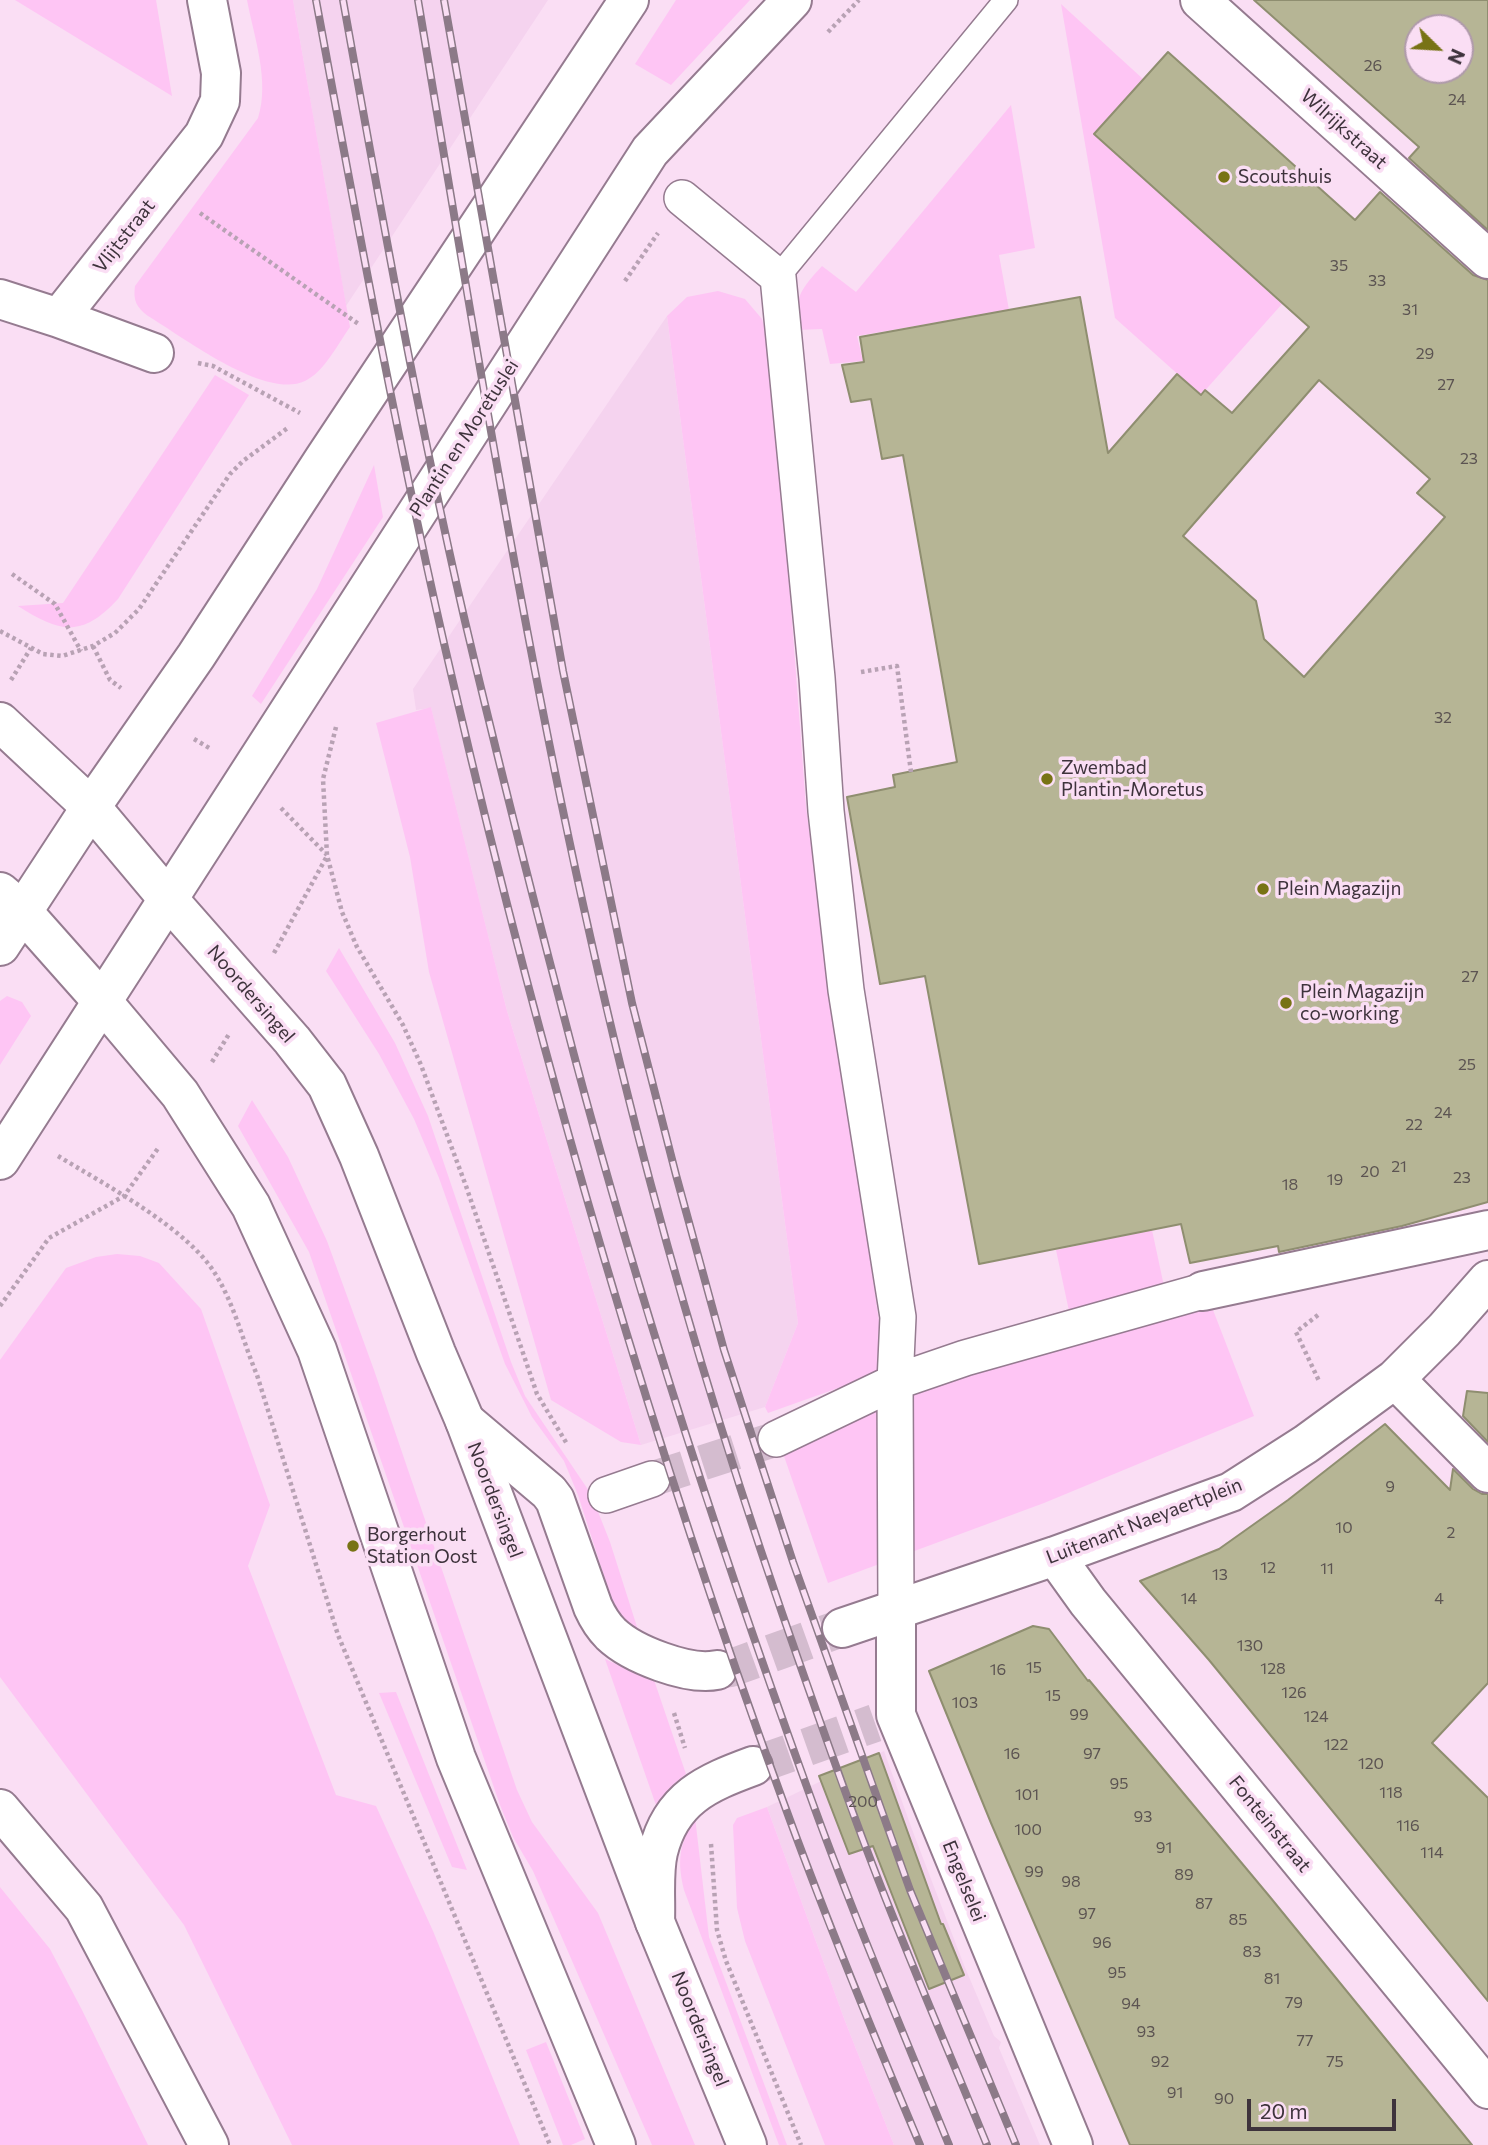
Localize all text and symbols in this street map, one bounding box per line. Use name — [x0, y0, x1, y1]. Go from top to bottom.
north arrow — [1404, 14, 1474, 84]
text: N — [1443, 46, 1470, 68]
house number: 26 — [1364, 56, 1382, 76]
street label: Wilrijkstraat — [1296, 84, 1392, 174]
house number: 24 — [1448, 90, 1466, 110]
place label: Scoutshuis — [1238, 166, 1332, 188]
marker: Scoutshuis — [1216, 169, 1232, 185]
street label: Vlijtstraat — [88, 195, 160, 277]
house number: 35 — [1330, 256, 1348, 276]
house number: 33 — [1368, 271, 1386, 291]
house number: 31 — [1402, 300, 1418, 320]
house number: 29 — [1416, 344, 1434, 364]
street label: Plantin en Moretuslei — [405, 355, 523, 521]
house number: 27 — [1437, 375, 1455, 395]
house number: 23 — [1460, 449, 1478, 469]
house number: 32 — [1434, 708, 1452, 728]
place label: Zwembad Plantin-Moretus — [1061, 757, 1204, 801]
marker: Zwembad Plantin-Moretus — [1039, 771, 1055, 787]
place label: Plein Magazijn — [1277, 878, 1401, 900]
marker: Plein Magazijn — [1255, 881, 1271, 897]
street label: Noordersingel — [202, 941, 300, 1047]
house number: 27 — [1461, 967, 1479, 987]
place label: Plein Magazijn co-working — [1300, 981, 1424, 1025]
marker: Plein Magazijn co-working — [1278, 995, 1294, 1011]
house number: 25 — [1458, 1055, 1476, 1075]
house number: 24 — [1434, 1103, 1452, 1123]
house number: 22 — [1405, 1115, 1423, 1135]
house number: 21 — [1391, 1157, 1407, 1177]
house number: 20 — [1360, 1162, 1380, 1182]
house number: 23 — [1453, 1168, 1471, 1188]
house number: 19 — [1327, 1170, 1343, 1190]
house number: 18 — [1282, 1175, 1298, 1195]
street label: Noordersingel — [463, 1439, 527, 1561]
street label: Luitenant Naeyaertplein — [1043, 1473, 1245, 1569]
house number: 9 — [1385, 1477, 1395, 1497]
house number: 10 — [1335, 1518, 1353, 1538]
house number: 2 — [1447, 1523, 1455, 1543]
place label: Borgerhout Station Oost — [367, 1524, 477, 1568]
marker: Borgerhout Station Oost — [345, 1538, 361, 1554]
house number: 12 — [1260, 1558, 1276, 1578]
house number: 11 — [1320, 1559, 1334, 1579]
house number: 13 — [1212, 1565, 1228, 1585]
house number: 14 — [1181, 1589, 1197, 1609]
house number: 4 — [1434, 1589, 1444, 1609]
house number: 130 — [1237, 1636, 1263, 1656]
house number: 15 — [1026, 1658, 1042, 1678]
house number: 128 — [1260, 1659, 1286, 1679]
house number: 16 — [990, 1660, 1006, 1680]
house number: 126 — [1281, 1683, 1307, 1703]
house number: 15 — [1045, 1686, 1061, 1706]
house number: 103 — [952, 1693, 978, 1713]
house number: 99 — [1069, 1705, 1089, 1725]
house number: 124 — [1303, 1707, 1329, 1727]
house number: 122 — [1324, 1735, 1348, 1755]
house number: 16 — [1004, 1744, 1020, 1764]
house number: 97 — [1083, 1744, 1101, 1764]
house number: 120 — [1358, 1754, 1384, 1774]
street label: Fonteinstraat — [1224, 1771, 1316, 1877]
house number: 95 — [1110, 1774, 1128, 1794]
house number: 118 — [1379, 1783, 1403, 1803]
house number: 101 — [1015, 1785, 1039, 1805]
house number: 200 — [848, 1792, 878, 1812]
house number: 93 — [1134, 1807, 1152, 1827]
house number: 116 — [1396, 1816, 1420, 1836]
house number: 100 — [1014, 1820, 1042, 1840]
street label: Engelselei — [937, 1837, 991, 1925]
house number: 91 — [1156, 1838, 1172, 1858]
house number: 114 — [1420, 1843, 1444, 1863]
house number: 99 — [1024, 1862, 1044, 1882]
house number: 89 — [1174, 1865, 1194, 1885]
house number: 98 — [1061, 1872, 1081, 1892]
house number: 87 — [1195, 1894, 1213, 1914]
house number: 97 — [1078, 1904, 1096, 1924]
house number: 85 — [1229, 1910, 1247, 1930]
house number: 96 — [1092, 1933, 1112, 1953]
house number: 83 — [1243, 1942, 1261, 1962]
house number: 95 — [1108, 1963, 1126, 1983]
street label: Noordersingel — [667, 1968, 733, 2090]
house number: 81 — [1264, 1969, 1280, 1989]
house number: 79 — [1285, 1993, 1303, 2013]
house number: 94 — [1121, 1994, 1141, 2014]
house number: 93 — [1137, 2022, 1155, 2042]
house number: 77 — [1297, 2031, 1313, 2051]
house number: 92 — [1151, 2052, 1169, 2072]
house number: 75 — [1326, 2052, 1344, 2072]
house number: 91 — [1167, 2083, 1183, 2103]
scale bar — [1250, 2086, 1399, 2130]
house number: 90 — [1214, 2089, 1234, 2109]
text: 20 m — [1260, 2098, 1308, 2123]

